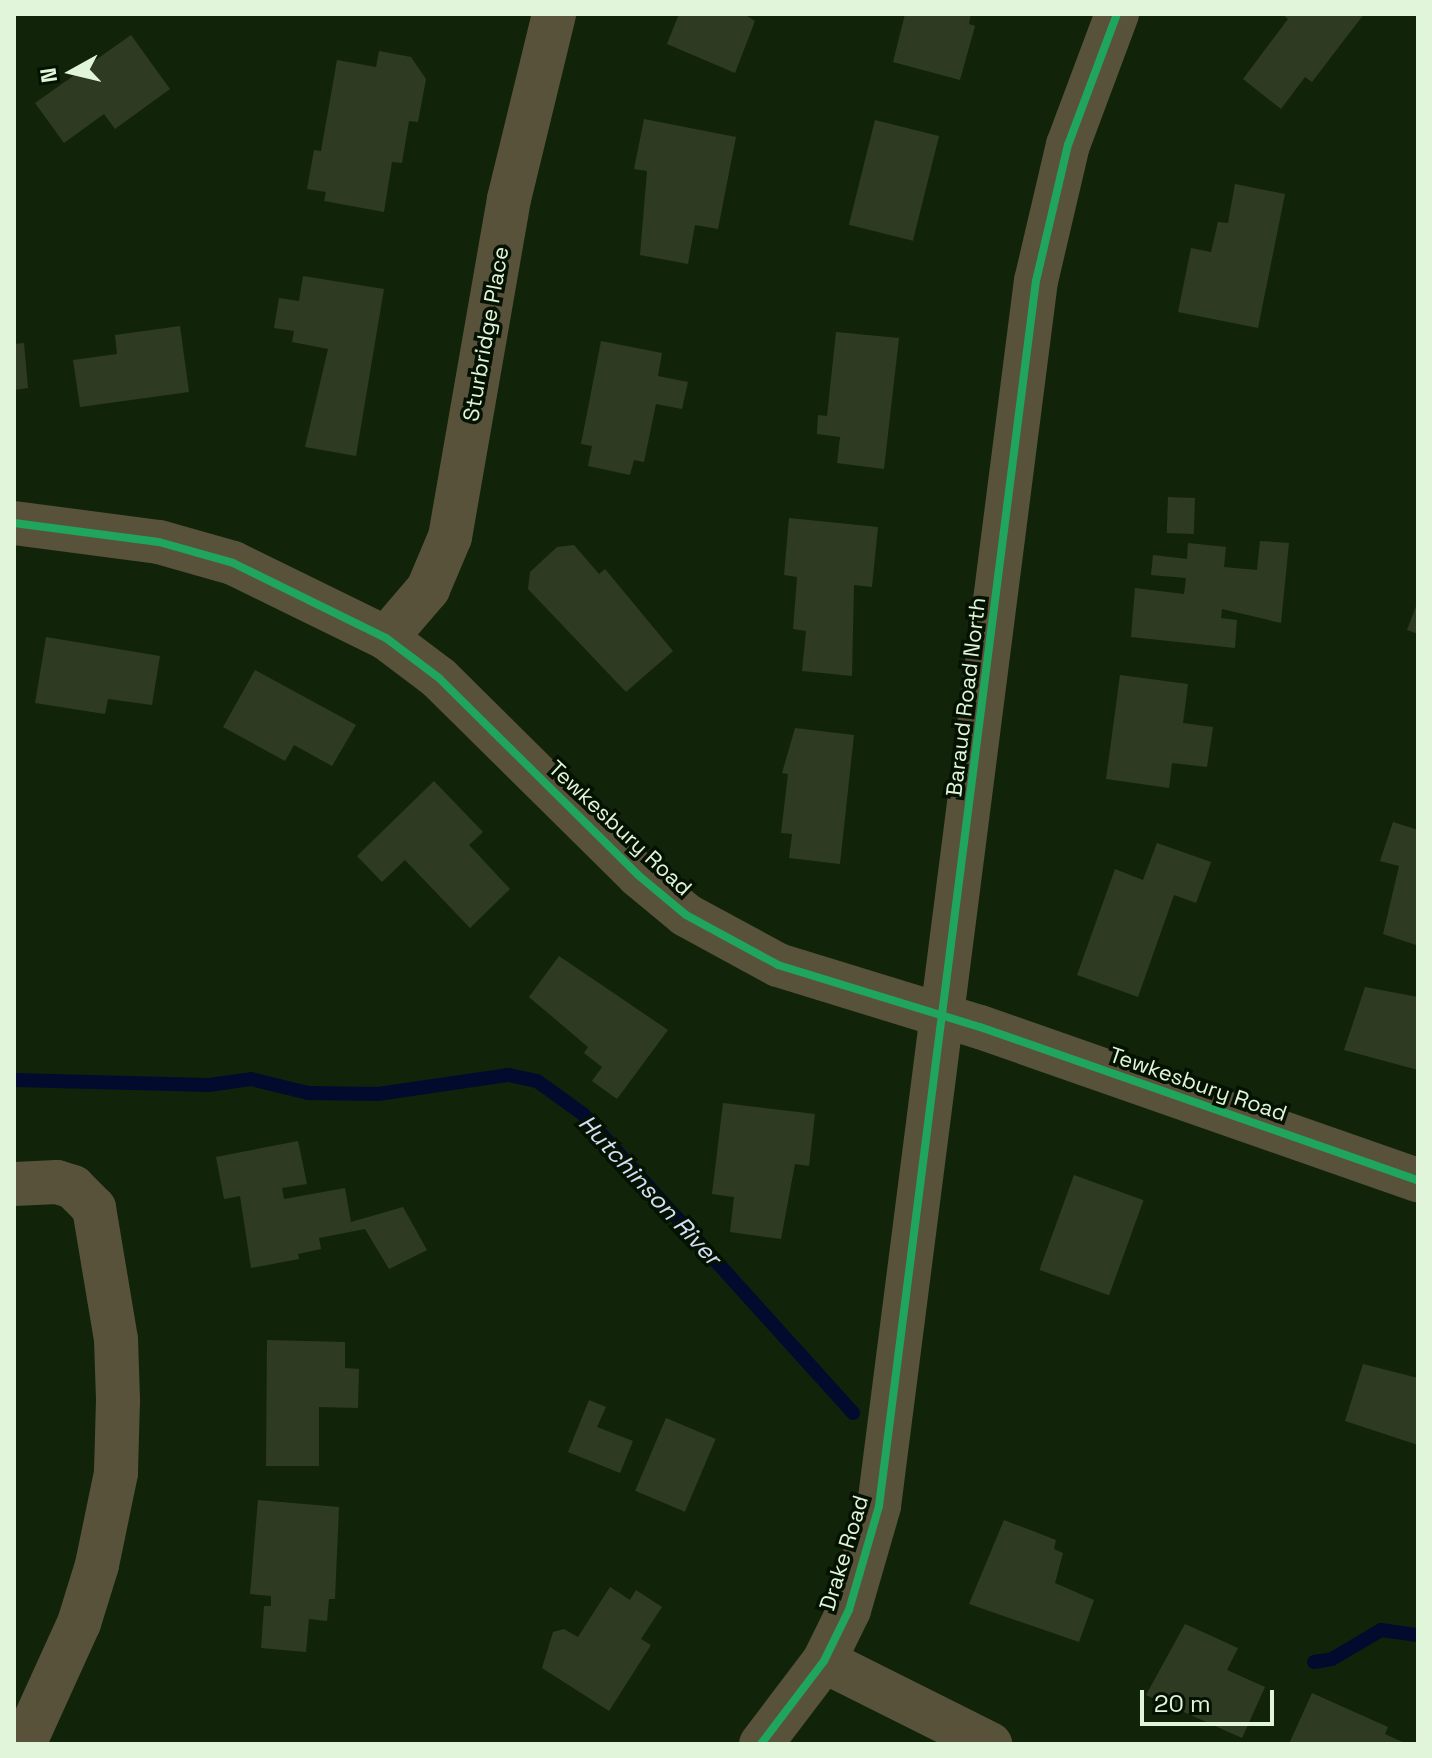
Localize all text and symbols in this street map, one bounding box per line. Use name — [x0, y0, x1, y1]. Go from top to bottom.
north arrow — [32, 32, 112, 112]
text: N — [33, 66, 63, 85]
street label: Sturbridge Place — [458, 244, 514, 424]
street label: Baraud Road North — [941, 596, 991, 798]
street label: Tewkesbury Road — [543, 755, 697, 901]
street label: Tewkesbury Road — [1106, 1041, 1290, 1127]
water label: Hutchinson River — [573, 1109, 727, 1271]
street label: Drake Road — [814, 1492, 874, 1614]
scale bar — [1144, 1674, 1278, 1724]
text: 20 m — [1154, 1688, 1211, 1719]

